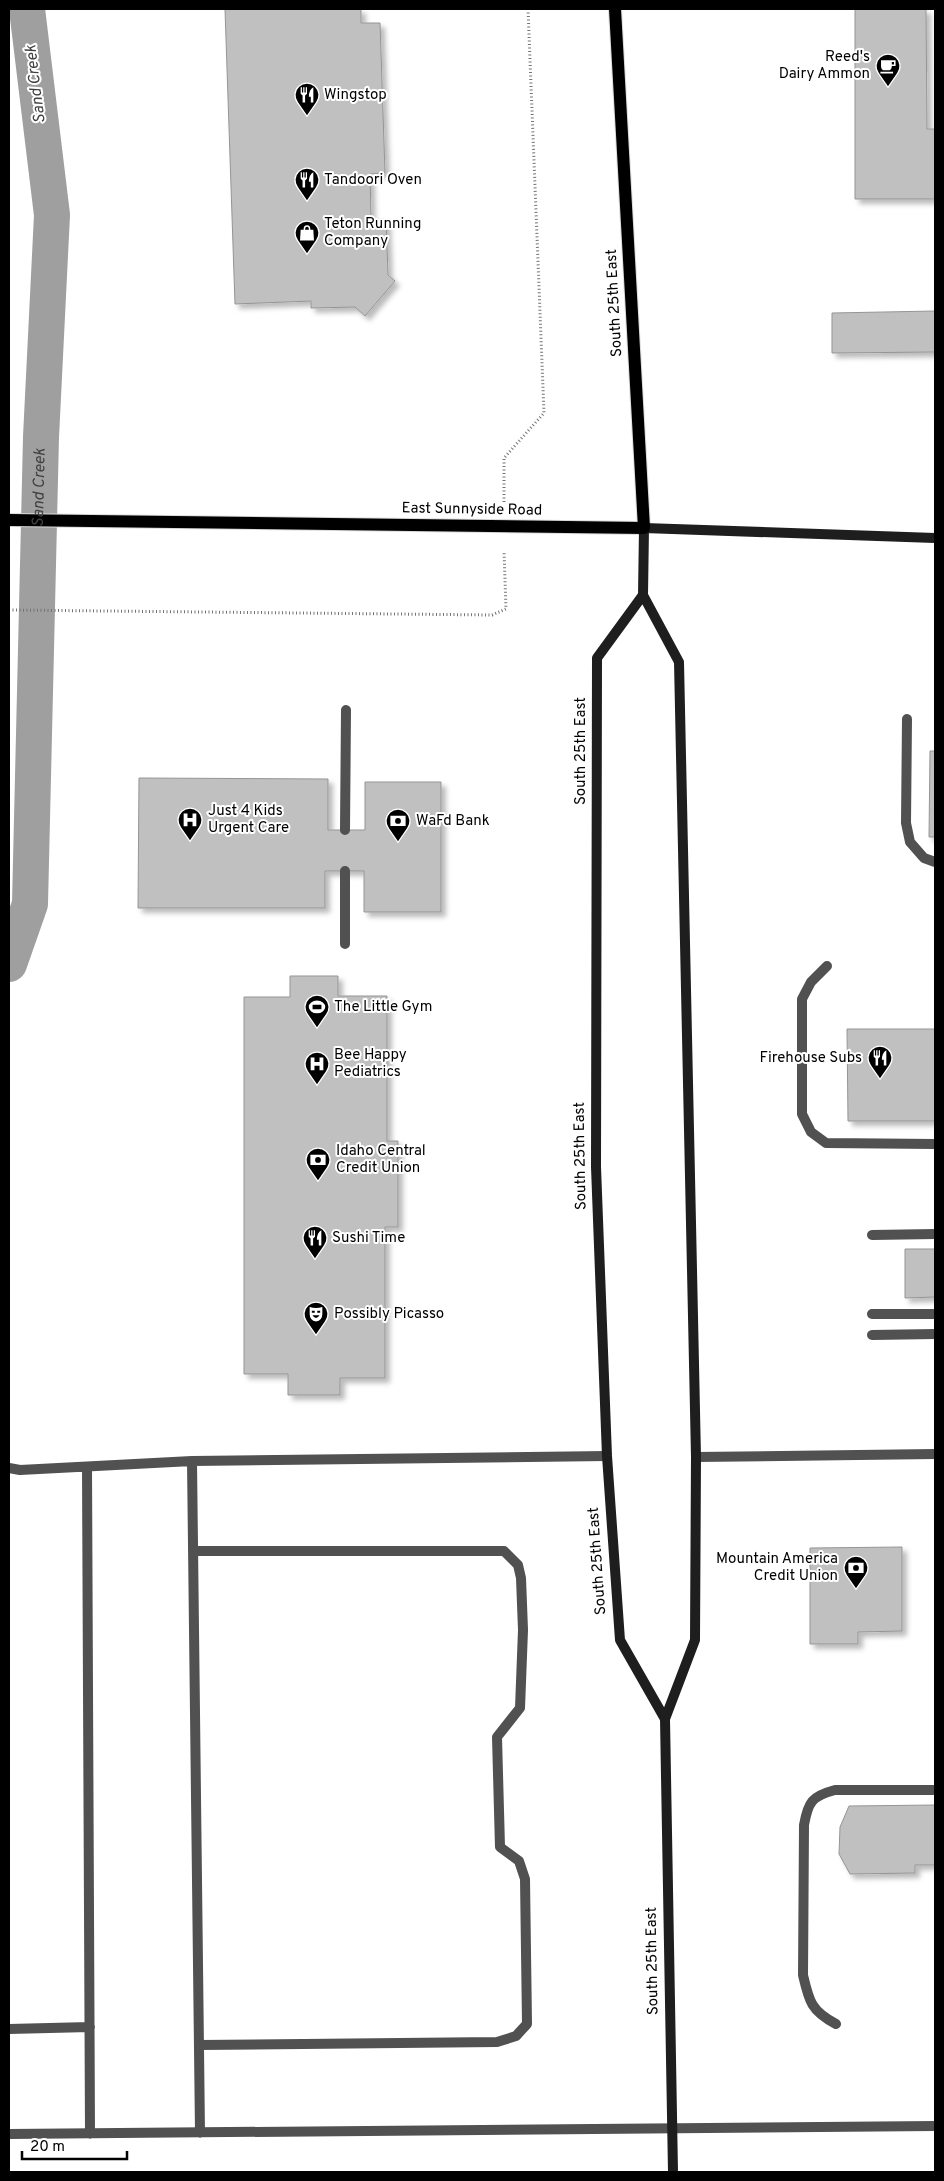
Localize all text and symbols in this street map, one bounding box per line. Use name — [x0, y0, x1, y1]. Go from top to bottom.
water label: Sand Creek — [21, 43, 51, 124]
place label: Reed's Dairy Ammon — [779, 48, 870, 84]
cafe icon: Reed's Dairy Ammon — [875, 53, 901, 87]
restaurant icon: Wingstop — [294, 82, 320, 116]
place label: Wingstop — [324, 86, 387, 105]
restaurant icon: Tandoori Oven — [294, 167, 320, 201]
place label: Tandoori Oven — [324, 171, 422, 190]
place label: Teton Running Company — [324, 215, 421, 251]
shop icon: Teton Running Company — [294, 220, 320, 254]
street label: South 25th East — [603, 249, 627, 357]
water label: Sand Creek — [29, 447, 51, 527]
street label: East Sunnyside Road — [401, 499, 543, 521]
street label: South 25th East — [572, 697, 591, 805]
place label: Just 4 Kids Urgent Care — [208, 802, 289, 838]
hospital icon: Just 4 Kids Urgent Care — [177, 807, 203, 841]
bank icon: WaFd Bank — [385, 808, 411, 842]
place label: WaFd Bank — [416, 812, 490, 831]
sports icon: The Little Gym — [304, 994, 330, 1028]
place label: The Little Gym — [334, 998, 432, 1017]
restaurant icon: Firehouse Subs — [867, 1045, 893, 1079]
place label: Bee Happy Pediatrics — [334, 1046, 407, 1082]
place label: Firehouse Subs — [760, 1049, 862, 1068]
hospital icon: Bee Happy Pediatrics — [304, 1051, 330, 1085]
street label: South 25th East — [571, 1102, 591, 1210]
place label: Idaho Central Credit Union — [336, 1142, 426, 1178]
bank icon: Idaho Central Credit Union — [305, 1147, 331, 1181]
restaurant icon: Sushi Time — [302, 1225, 328, 1259]
place label: Sushi Time — [332, 1229, 405, 1248]
theatre icon: Possibly Picasso — [303, 1301, 329, 1335]
place label: Possibly Picasso — [334, 1305, 444, 1324]
street label: South 25th East — [585, 1506, 611, 1616]
place label: Mountain America Credit Union — [716, 1550, 838, 1586]
bank icon: Mountain America Credit Union — [843, 1555, 869, 1589]
street label: South 25th East — [643, 1907, 663, 2015]
scale bar — [22, 2128, 128, 2160]
text: 20 m — [30, 2138, 65, 2157]

